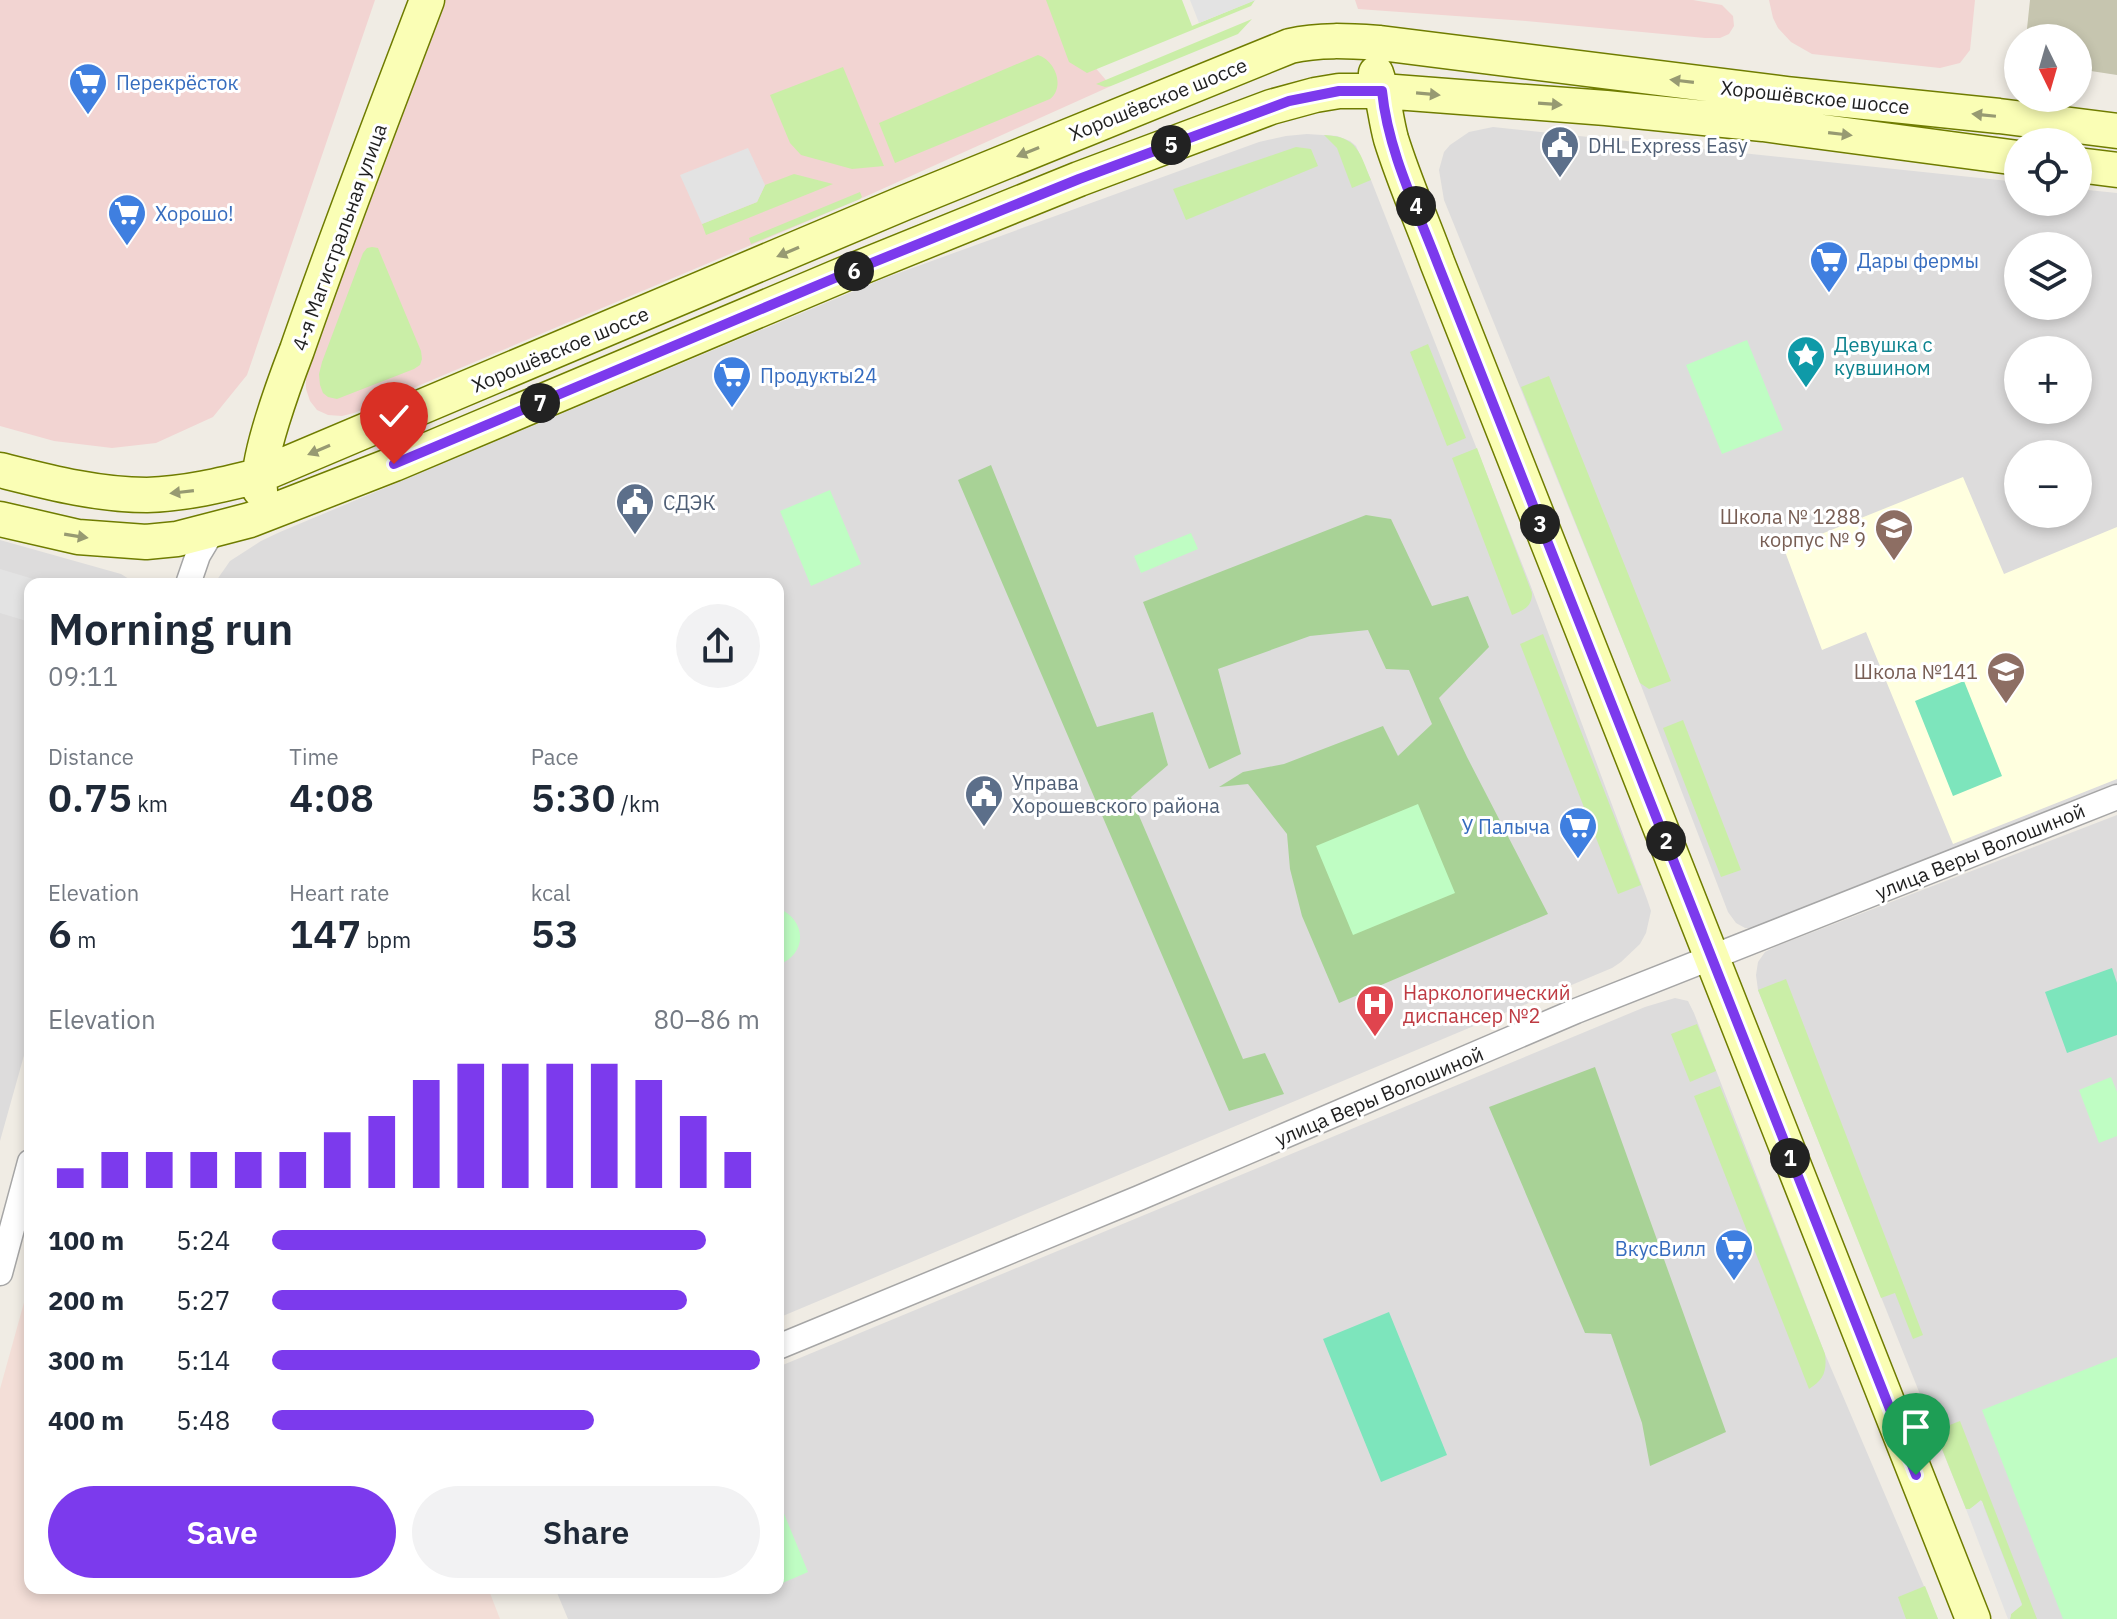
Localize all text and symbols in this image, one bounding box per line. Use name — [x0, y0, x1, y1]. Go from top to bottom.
north arrow — [2004, 24, 2092, 112]
map controls — [2004, 24, 2092, 528]
street label: Хорошёвское шоссе — [1065, 51, 1251, 147]
supermarket icon: Перекрёсток — [67, 61, 109, 116]
place label: Перекрёсток — [116, 69, 239, 96]
street label: Хорошёвское шоссе — [1719, 74, 1911, 120]
one-way arrow — [1669, 75, 1694, 88]
one-way arrow — [1415, 88, 1440, 101]
one-way arrow — [1538, 98, 1563, 111]
one-way arrow — [1971, 108, 1996, 121]
street label: 4-я Магистральная улица — [285, 119, 393, 354]
public building icon: DHL Express Easy — [1539, 124, 1581, 179]
pin: 5 — [1151, 125, 1191, 165]
one-way arrow — [1828, 128, 1853, 141]
button: locate — [2004, 128, 2092, 216]
text: 5 — [1164, 130, 1178, 159]
place label: DHL Express Easy — [1588, 132, 1748, 159]
one-way arrow — [1016, 145, 1040, 158]
pin: 4 — [1396, 186, 1436, 226]
text: 4 — [1409, 191, 1423, 220]
supermarket icon: Хорошо! — [106, 192, 148, 247]
place label: Хорошо! — [155, 200, 234, 227]
button: layers — [2004, 232, 2092, 320]
supermarket icon: Дары фермы — [1808, 239, 1850, 294]
one-way arrow — [776, 246, 800, 259]
place label: Дары фермы — [1857, 247, 1979, 274]
pin: 6 — [834, 251, 874, 291]
text: 6 — [847, 256, 861, 285]
street label: Хорошёвское шоссе — [467, 300, 653, 398]
place label: Девушка с кувшином — [1834, 331, 1933, 381]
place icon: Девушка с кувшином — [1785, 334, 1827, 389]
button: + — [2004, 336, 2092, 424]
supermarket icon: Продукты24 — [711, 354, 753, 409]
place label: Продукты24 — [760, 362, 877, 389]
pin — [360, 382, 428, 464]
pin: 7 — [520, 383, 560, 423]
text: 7 — [533, 388, 547, 417]
icon: check — [372, 394, 416, 438]
button: − — [2004, 440, 2092, 528]
one-way arrow — [307, 444, 331, 457]
public building icon: СДЭК — [614, 481, 656, 536]
one-way arrow — [169, 485, 194, 498]
place label: СДЭК — [663, 489, 716, 516]
place label: Школа № 1288, корпус № 9 — [1720, 503, 1866, 553]
pin: 3 — [1520, 504, 1560, 544]
school or university icon: Школа № 1288, корпус № 9 — [1873, 507, 1915, 562]
text: 3 — [1533, 509, 1547, 538]
one-way arrow — [64, 530, 89, 543]
text: Morning run — [48, 600, 293, 657]
button: share — [676, 604, 760, 688]
school or university icon: Школа №141 — [1985, 650, 2027, 705]
place label: Школа №141 — [1854, 658, 1978, 685]
text: 09:11 — [48, 659, 118, 693]
text: Distance — [48, 742, 134, 771]
text: Time — [289, 742, 339, 771]
text: Pace — [531, 742, 579, 771]
place label: Управа Хорошевского района — [1012, 769, 1220, 819]
text: 0.75 — [48, 771, 132, 823]
text: 4:08 — [289, 771, 374, 823]
text: 5:30 — [531, 771, 615, 823]
public building icon: Управа Хорошевского района — [963, 773, 1005, 828]
text: km — [132, 789, 168, 818]
text: /km — [615, 789, 660, 818]
street label: улица Веры Волошиной — [1871, 797, 2089, 905]
supermarket icon: У Палыча — [1557, 805, 1599, 860]
place label: У Палыча — [1461, 813, 1550, 840]
pin: 2 — [1646, 821, 1686, 861]
text: 2 — [1659, 826, 1673, 855]
text: Elevation — [48, 878, 139, 907]
text: Heart rate — [289, 878, 389, 907]
text: kcal — [531, 878, 571, 907]
text: 6 — [48, 907, 72, 959]
text: 147 — [289, 907, 361, 959]
text: 53 — [531, 907, 579, 959]
text: m — [72, 925, 96, 954]
text: bpm — [361, 925, 411, 954]
place label: Наркологический диспансер №2 — [1403, 979, 1571, 1029]
hospital icon: Наркологический диспансер №2 — [1354, 983, 1396, 1038]
text: Elevation — [48, 1002, 156, 1036]
text: 80–86 m — [653, 1002, 760, 1036]
street label: улица Веры Волошиной — [1271, 1040, 1487, 1152]
pin: 1 — [1770, 1138, 1810, 1178]
text: 1 — [1783, 1143, 1797, 1172]
text: 100 m — [48, 1223, 124, 1257]
text: 5:24 — [176, 1223, 230, 1257]
supermarket icon: ВкусВилл — [1713, 1227, 1755, 1282]
place label: ВкусВилл — [1615, 1235, 1706, 1262]
text: 200 m — [48, 1283, 124, 1317]
text: 5:27 — [176, 1283, 230, 1317]
text: 300 m — [48, 1343, 124, 1377]
text: 5:14 — [176, 1343, 230, 1377]
pin — [1882, 1393, 1950, 1475]
text: 400 m — [48, 1403, 124, 1437]
text: 5:48 — [176, 1403, 230, 1437]
icon: arrive — [1894, 1405, 1938, 1449]
button: Save — [48, 1486, 396, 1578]
button: Share — [412, 1486, 760, 1578]

